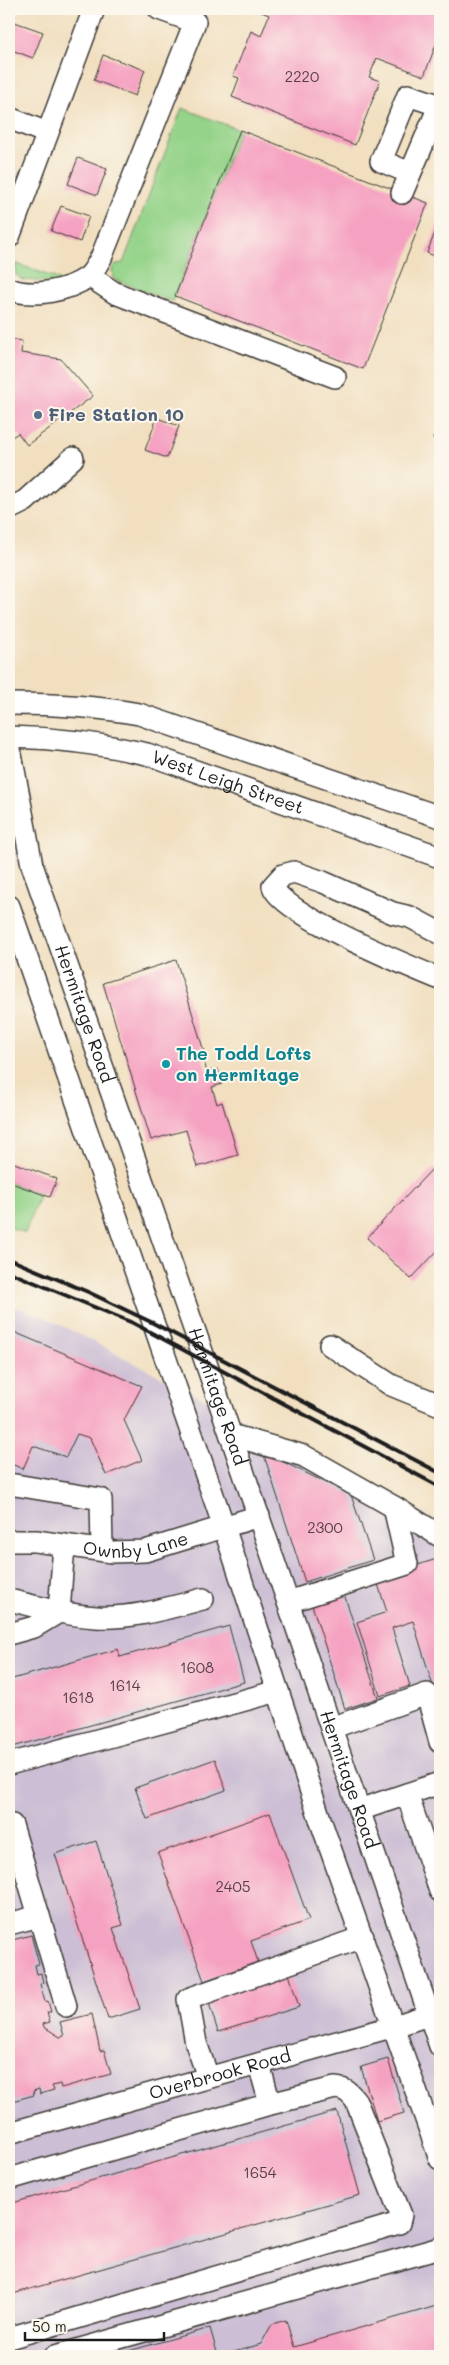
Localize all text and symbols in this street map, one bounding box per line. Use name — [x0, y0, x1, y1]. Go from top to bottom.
house number: 2220 — [285, 66, 319, 86]
place label: Fire Station 10 — [48, 402, 184, 426]
marker: Fire Station 10 — [32, 409, 44, 421]
street label: West Leigh Street — [149, 744, 307, 819]
street label: Hermitage Road — [50, 942, 120, 1086]
place label: The Todd Lofts on Hermitage — [176, 1041, 311, 1086]
marker: The Todd Lofts on Hermitage — [160, 1058, 172, 1070]
street label: Hermitage Road — [183, 1324, 253, 1468]
house number: 2300 — [307, 1517, 343, 1537]
street label: Ownby Lane — [82, 1526, 191, 1563]
house number: 1608 — [180, 1657, 214, 1677]
house number: 1614 — [109, 1675, 141, 1695]
house number: 1618 — [62, 1687, 94, 1707]
street label: Hermitage Road — [315, 1707, 384, 1851]
house number: 2405 — [215, 1876, 251, 1896]
street label: Overbrook Road — [146, 2042, 293, 2105]
house number: 1654 — [243, 2162, 277, 2182]
scale bar — [25, 2310, 164, 2342]
text: 50 m — [32, 2316, 67, 2336]

